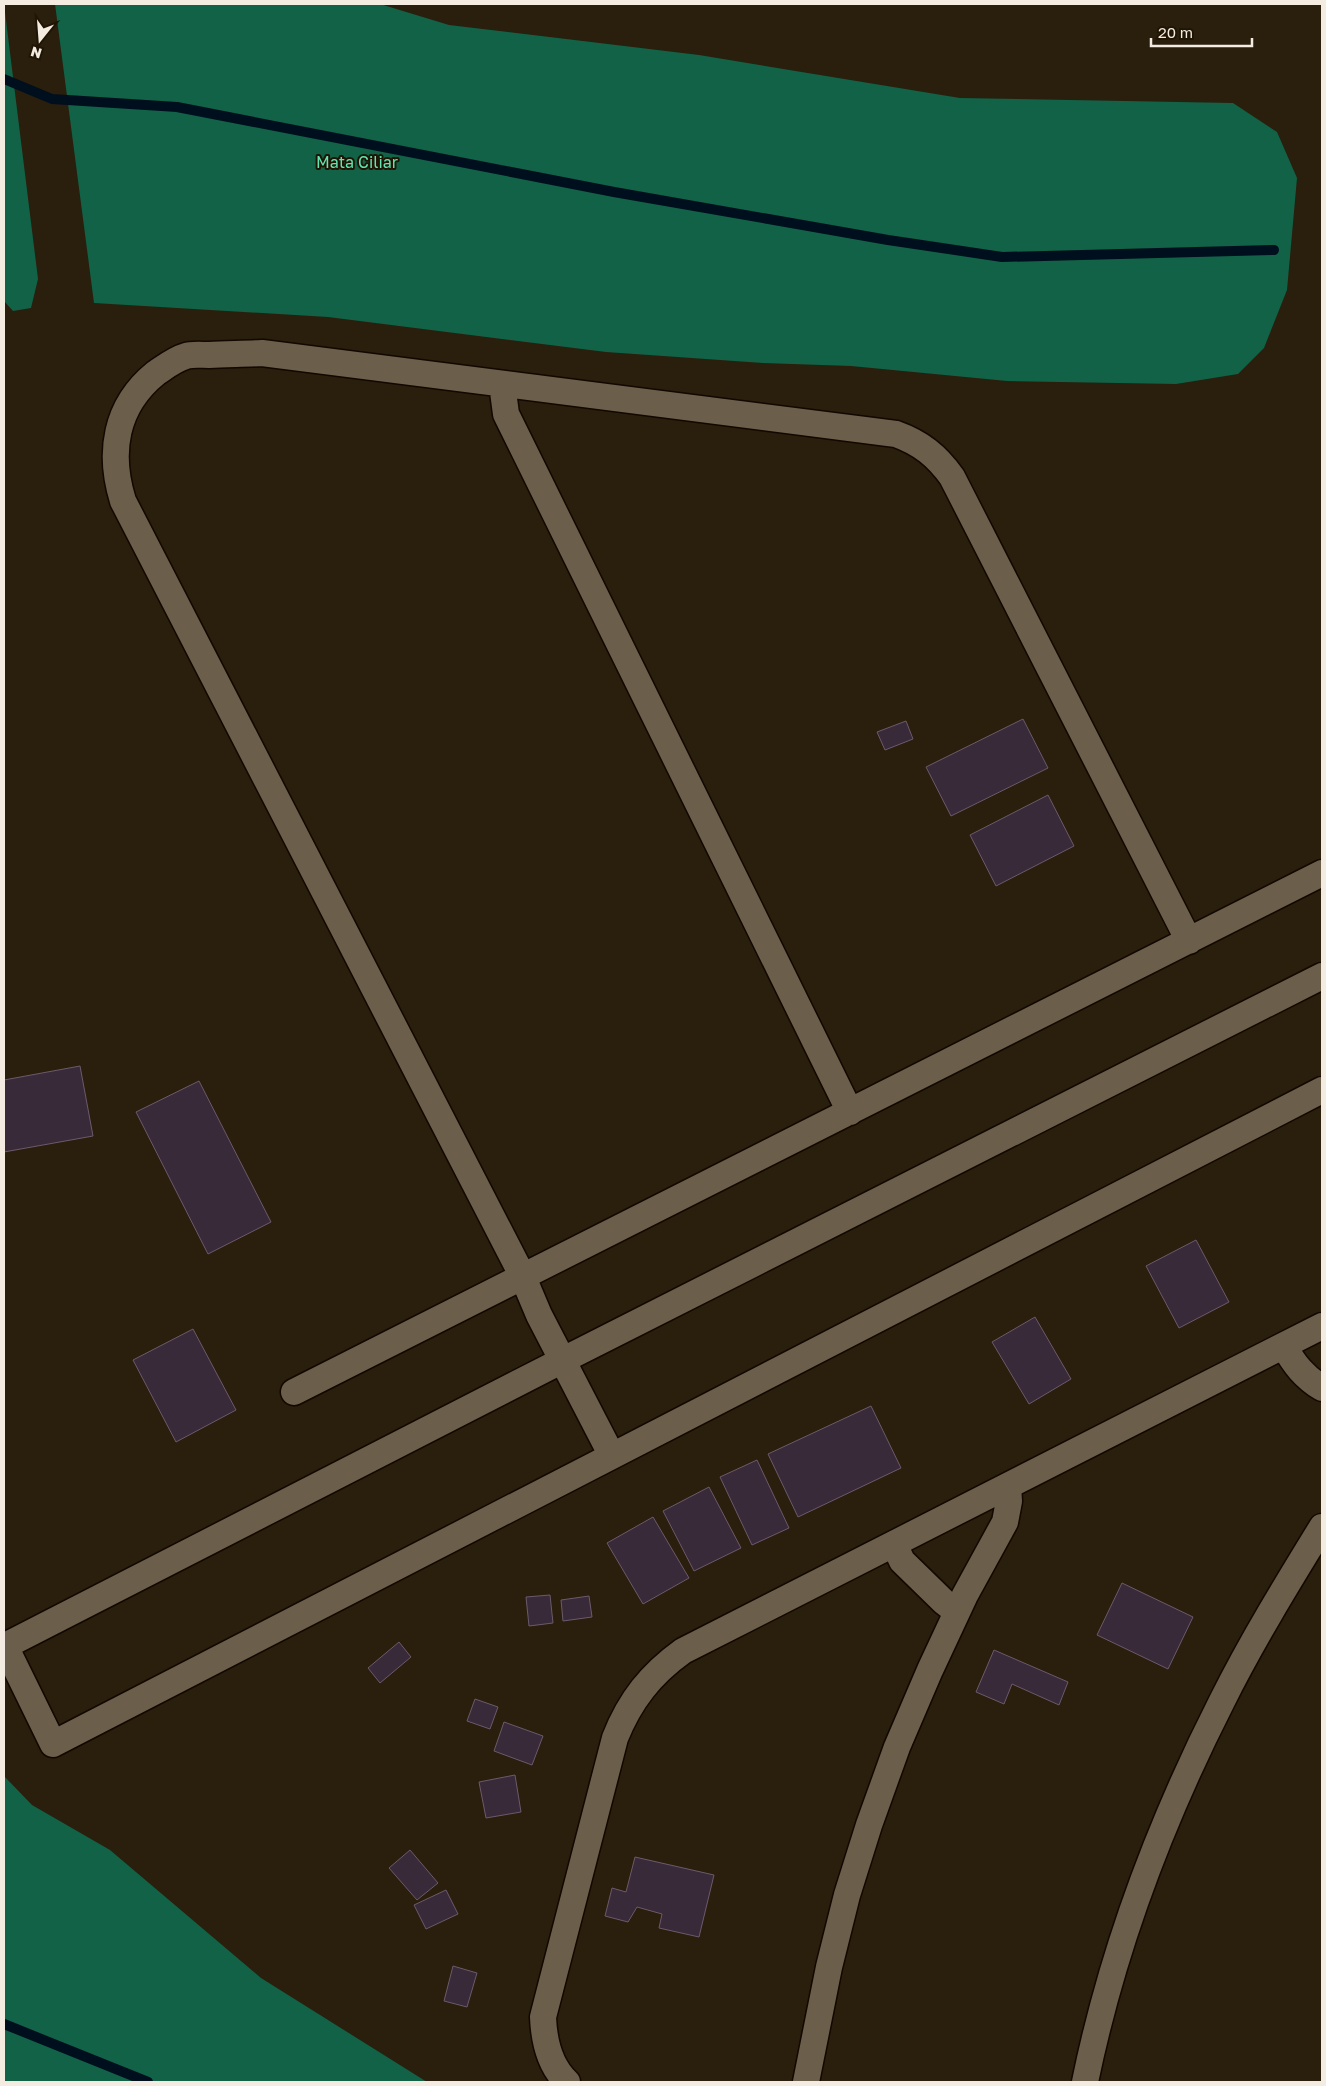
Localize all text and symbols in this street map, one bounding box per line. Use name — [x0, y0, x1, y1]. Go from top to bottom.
north arrow — [15, 15, 65, 65]
scale bar — [1151, 15, 1252, 47]
text: 20 m — [1158, 23, 1193, 41]
text: N — [28, 43, 44, 63]
park label: Mata Ciliar — [316, 152, 398, 172]

